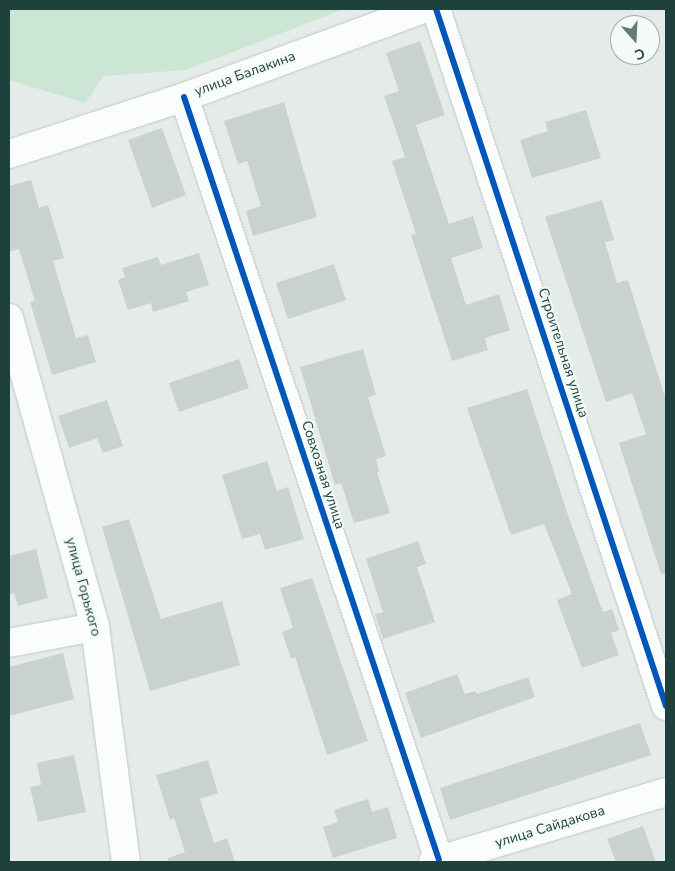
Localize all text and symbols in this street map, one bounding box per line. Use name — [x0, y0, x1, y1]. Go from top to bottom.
north arrow — [610, 15, 660, 65]
text: С — [632, 43, 647, 64]
street label: улица Балакина — [192, 48, 298, 100]
street label: Строительная улица — [534, 286, 592, 420]
street label: Совхозная улица — [298, 419, 348, 531]
street label: улица Горького — [62, 536, 104, 638]
street label: улица Сайдакова — [493, 802, 607, 852]

